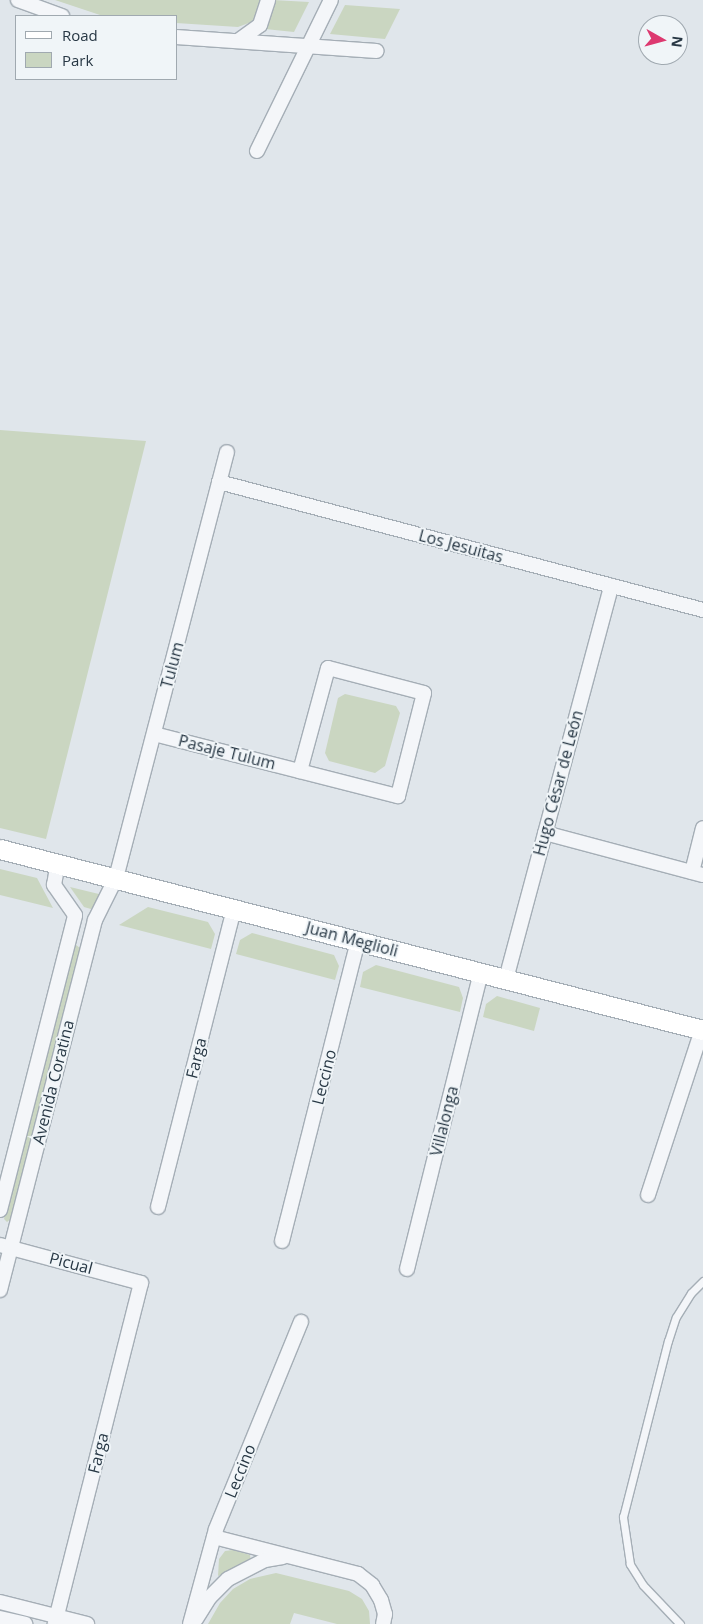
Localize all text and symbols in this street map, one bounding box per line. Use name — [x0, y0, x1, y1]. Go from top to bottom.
legend — [15, 15, 178, 80]
north arrow — [638, 15, 688, 65]
text: Road — [62, 25, 98, 45]
text: N — [667, 35, 688, 49]
text: Park — [62, 50, 93, 70]
street label: Los Jesuitas — [417, 526, 505, 566]
street label: Tulum — [157, 640, 187, 690]
street label: Hugo César de León — [529, 708, 587, 858]
street label: Pasaje Tulum — [176, 731, 278, 773]
street label: Juan Meglioli — [304, 917, 400, 961]
street label: Avenida Coratina — [28, 1018, 78, 1146]
street label: Farga — [182, 1036, 210, 1080]
street label: Leccino — [308, 1047, 340, 1107]
street label: Villalonga — [426, 1084, 462, 1158]
street label: Picual — [47, 1248, 95, 1278]
street label: Farga — [84, 1431, 112, 1475]
street label: Leccino — [221, 1441, 259, 1501]

